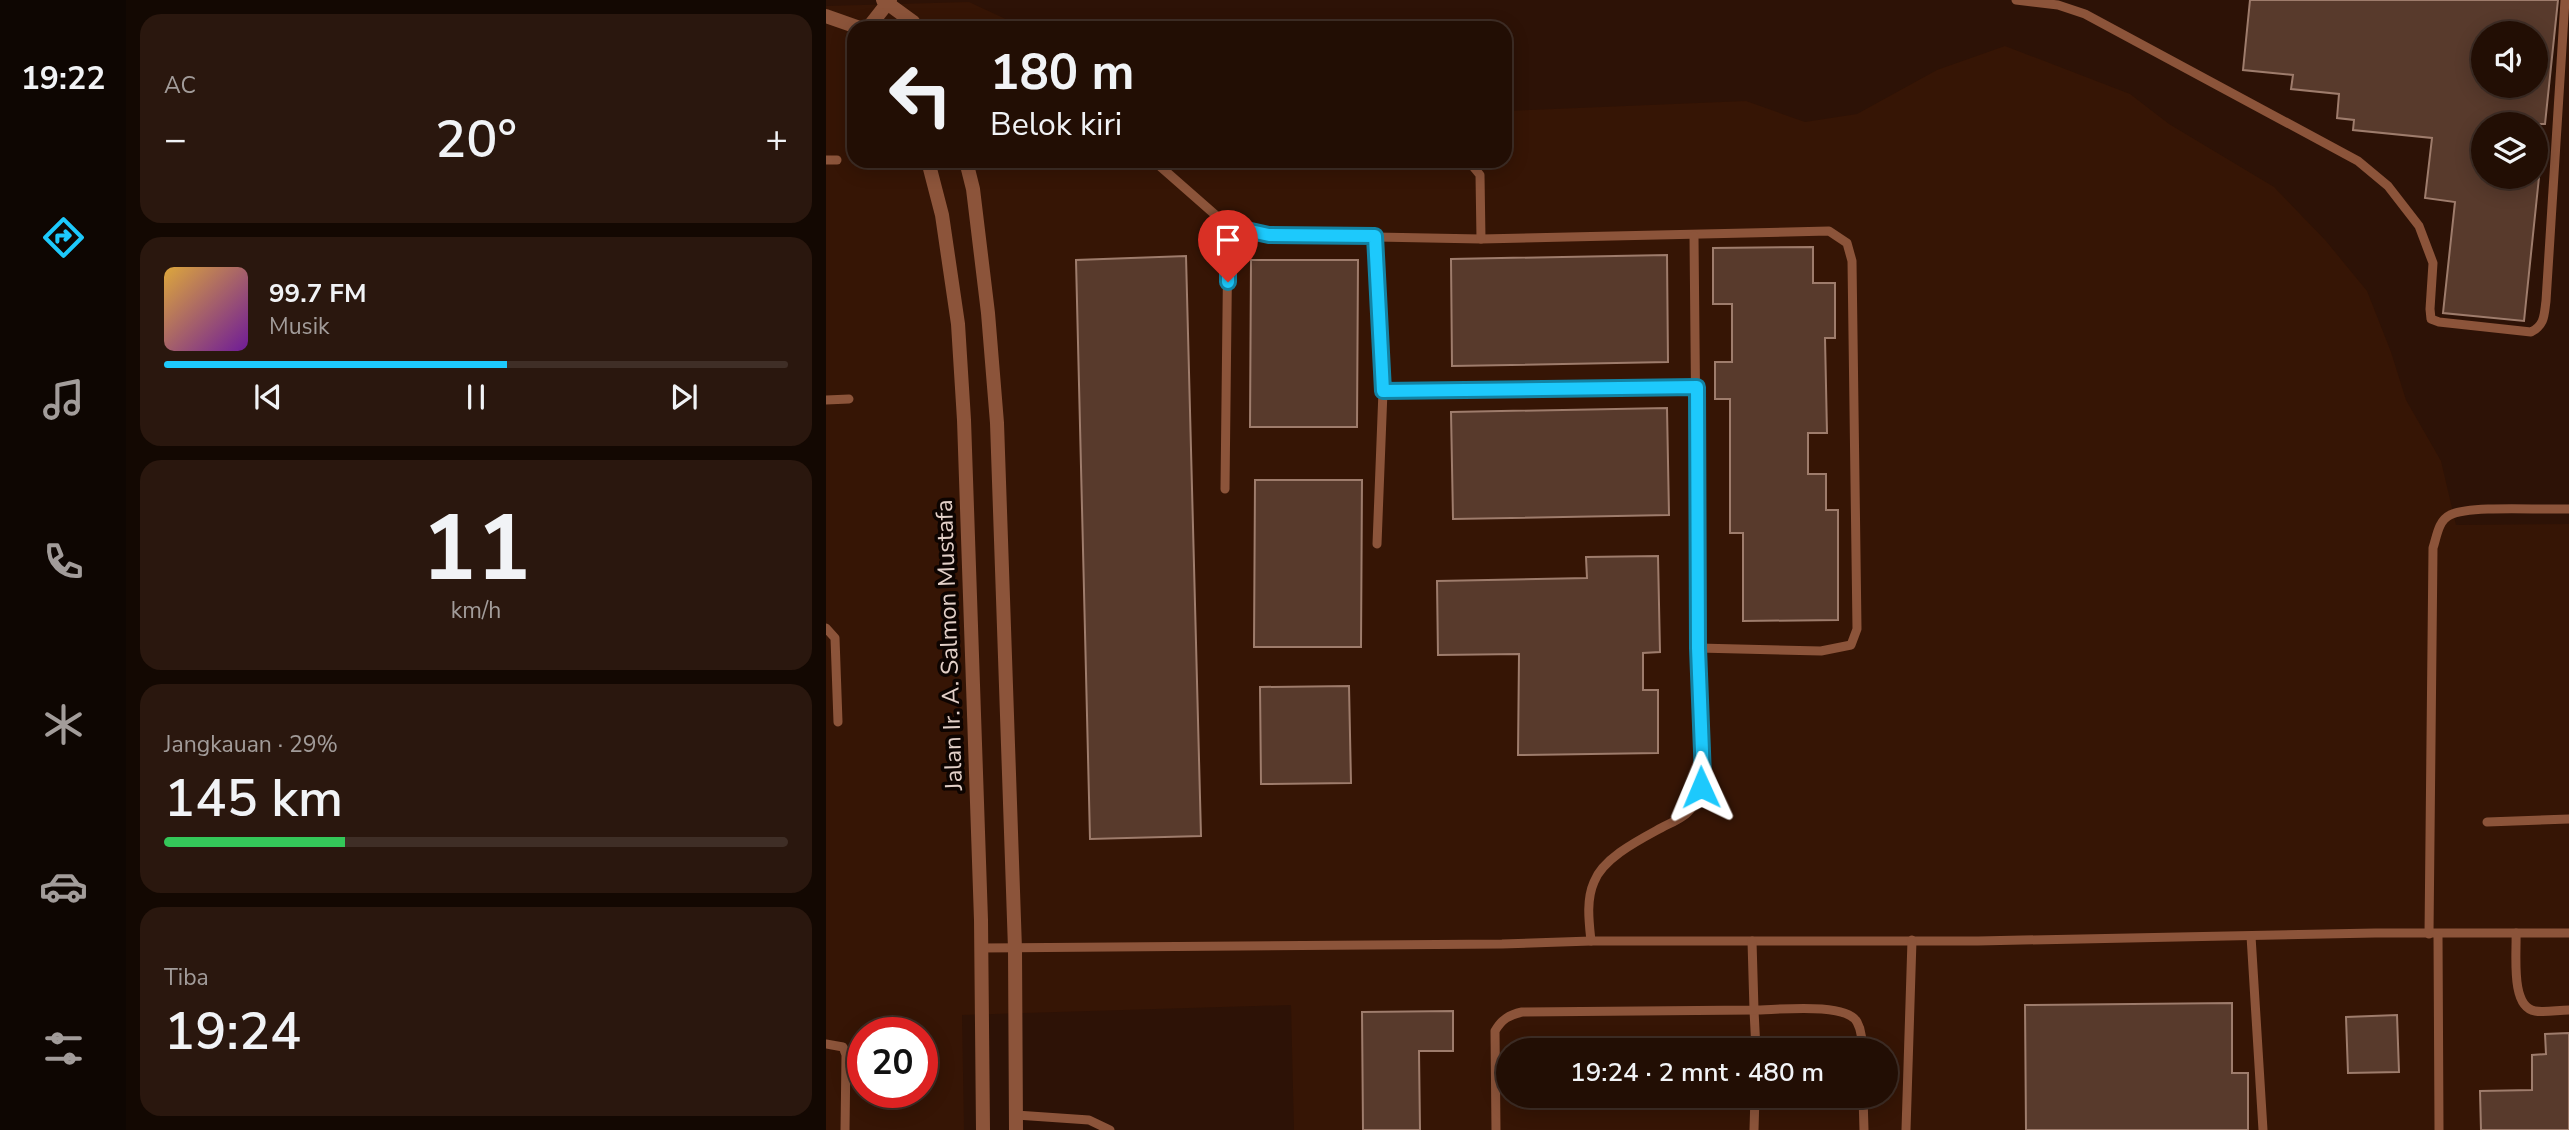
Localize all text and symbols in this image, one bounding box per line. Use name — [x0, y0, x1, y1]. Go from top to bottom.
map controls — [2471, 21, 2548, 189]
button: sound — [2471, 21, 2548, 98]
text: 180 m — [990, 39, 1134, 106]
icon: left — [875, 49, 966, 140]
text: 19:22 — [21, 57, 105, 100]
text: AC — [164, 70, 196, 101]
text: Belok kiri — [990, 103, 1122, 146]
text: 20° — [435, 104, 517, 175]
button: layers — [2471, 112, 2548, 189]
text: − — [164, 114, 187, 165]
text: + — [765, 114, 788, 165]
pin — [1198, 210, 1258, 282]
icon: directions — [39, 213, 88, 262]
icon: arrive — [1209, 221, 1247, 259]
text: 99.7 FM — [269, 276, 366, 311]
text: Musik — [269, 311, 329, 342]
icon: music — [39, 375, 88, 424]
icon: previous — [249, 378, 287, 416]
icon: pause — [457, 378, 495, 416]
icon: next — [665, 378, 703, 416]
text: 11 — [421, 487, 531, 611]
street label: Jalan Ir. A. Salmon Mustafa — [928, 499, 970, 792]
icon: phone — [39, 537, 88, 586]
text: km/h — [451, 595, 501, 626]
icon: climate — [39, 700, 88, 749]
text: Jangkauan · 29% — [164, 729, 338, 760]
position arrow — [1664, 750, 1738, 824]
text: 145 km — [164, 763, 343, 834]
icon: car — [39, 862, 88, 911]
text: Tiba — [164, 962, 209, 993]
text: 19:24 — [164, 996, 301, 1067]
speed limit sign: 20 — [847, 1017, 938, 1108]
icon: filters — [39, 1024, 88, 1073]
text: 19:24 · 2 mnt · 480 m — [1570, 1055, 1824, 1090]

